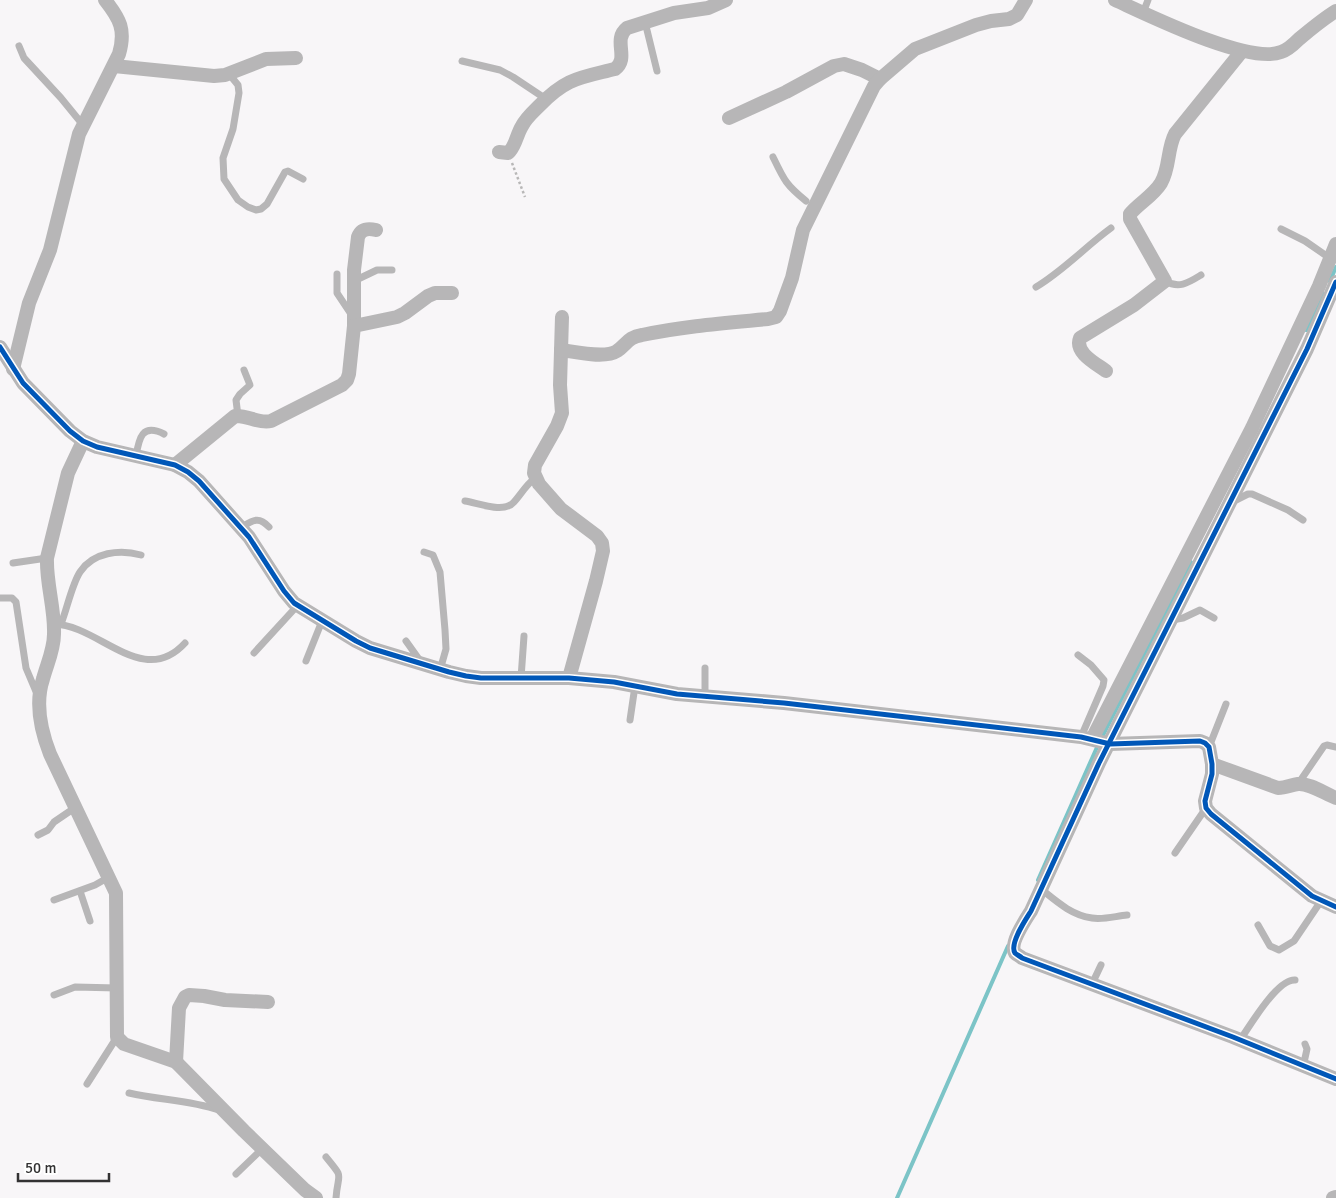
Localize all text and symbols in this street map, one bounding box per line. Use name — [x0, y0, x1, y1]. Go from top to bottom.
scale bar — [18, 1150, 109, 1182]
text: 50 m — [25, 1159, 56, 1177]

